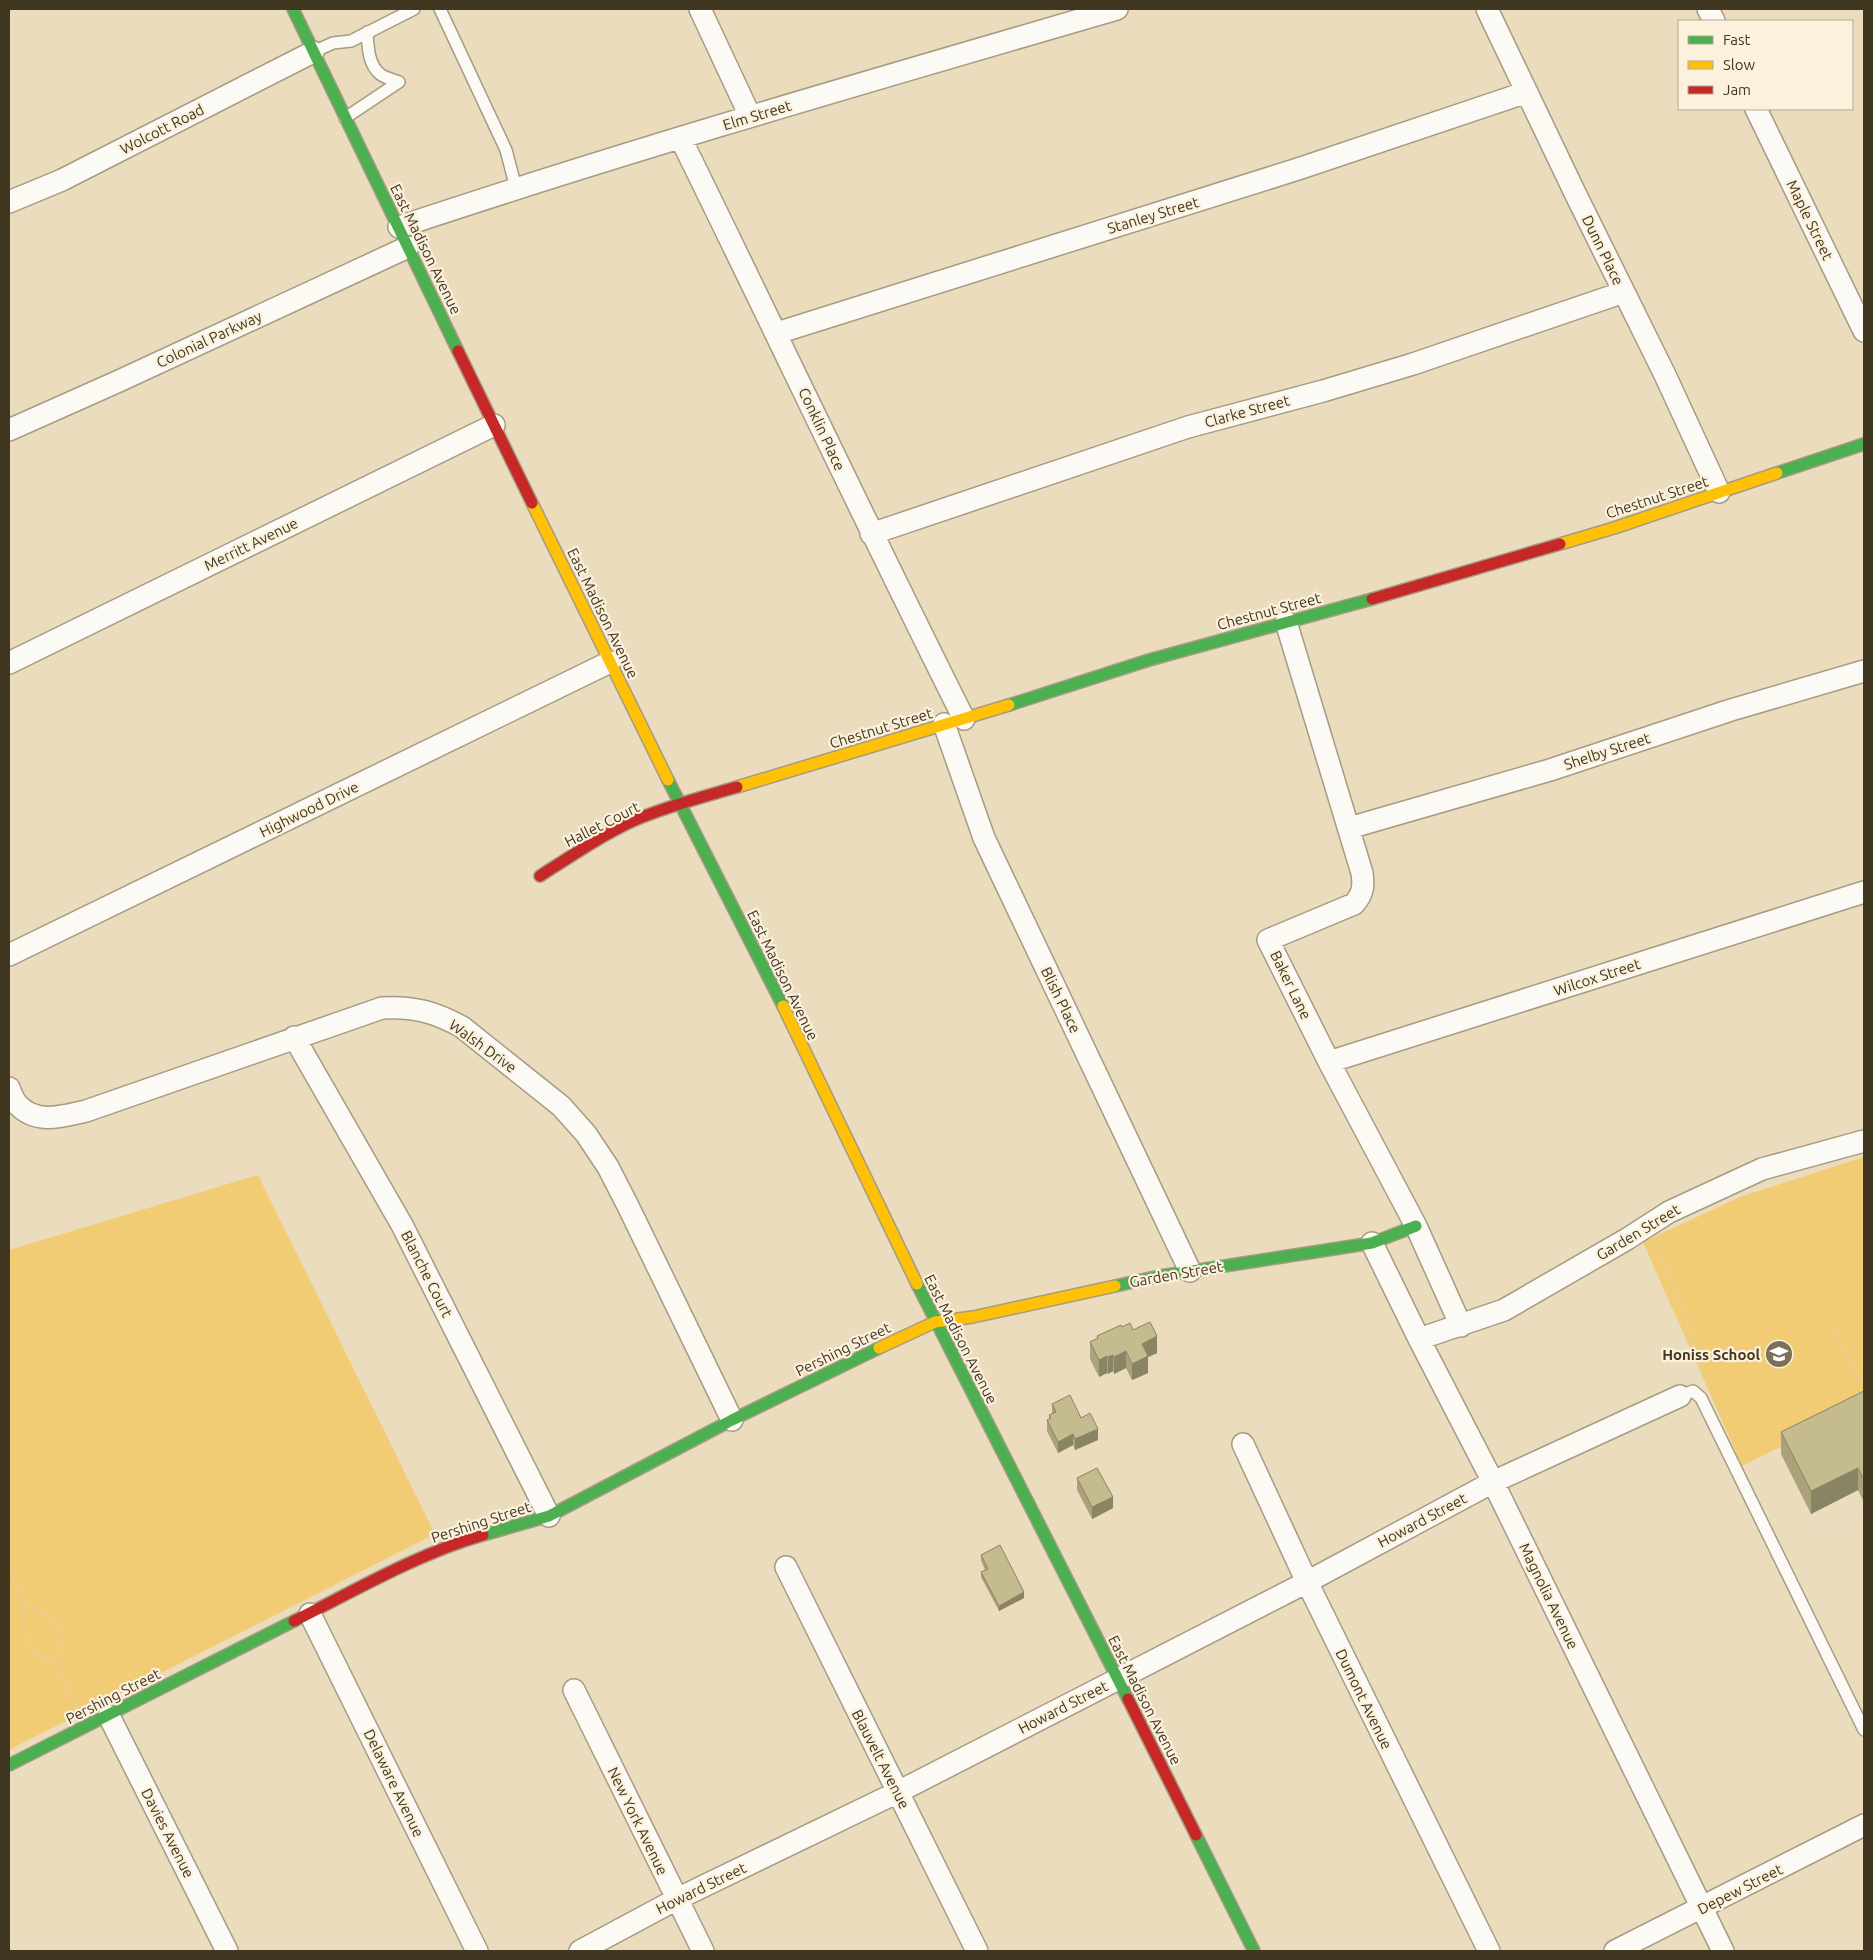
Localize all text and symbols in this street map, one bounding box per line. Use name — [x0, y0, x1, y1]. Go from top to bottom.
legend — [1678, 20, 1853, 110]
text: Fast — [1723, 31, 1751, 48]
text: Slow — [1723, 56, 1756, 73]
text: Jam — [1723, 81, 1751, 98]
street label: Elm Street — [721, 97, 793, 133]
street label: Wolcott Road — [117, 101, 207, 157]
street label: Maple Street — [1783, 177, 1837, 263]
street label: East Madison Avenue — [387, 181, 465, 317]
street label: Stanley Street — [1105, 193, 1201, 237]
street label: Dunn Place — [1579, 212, 1627, 288]
street label: Colonial Parkway — [154, 307, 264, 371]
street label: Conklin Place — [795, 385, 849, 473]
street label: Clarke Street — [1203, 391, 1292, 431]
street label: Chestnut Street — [1604, 472, 1711, 522]
street label: Merritt Avenue — [201, 514, 301, 574]
street label: East Madison Avenue — [564, 545, 642, 681]
street label: Chestnut Street — [1215, 589, 1323, 633]
street label: Chestnut Street — [827, 704, 935, 752]
street label: Shelby Street — [1562, 729, 1652, 773]
street label: Highwood Drive — [257, 778, 361, 840]
street label: Hallet Court — [562, 798, 642, 850]
street label: East Madison Avenue — [744, 907, 822, 1043]
street label: Baker Lane — [1267, 948, 1315, 1022]
street label: Wilcox Street — [1551, 955, 1643, 999]
street label: Blish Place — [1038, 964, 1084, 1036]
street label: Walsh Drive — [446, 1016, 520, 1076]
street label: Garden Street — [1593, 1200, 1683, 1264]
street label: Blanche Court — [398, 1228, 456, 1320]
street label: Garden Street — [1128, 1257, 1224, 1291]
street label: East Madison Avenue — [921, 1271, 1001, 1407]
street label: Pershing Street — [793, 1319, 893, 1379]
school or university icon: Honiss School — [1764, 1339, 1794, 1369]
place label: Honiss School — [1662, 1346, 1760, 1363]
street label: Howard Street — [1375, 1489, 1469, 1551]
street label: Pershing Street — [429, 1498, 533, 1546]
street label: Magnolia Avenue — [1516, 1540, 1582, 1652]
street label: East Madison Avenue — [1105, 1632, 1185, 1768]
street label: Dumont Avenue — [1332, 1646, 1396, 1752]
street label: Pershing Street — [63, 1665, 163, 1727]
street label: Howard Street — [1015, 1677, 1111, 1737]
street label: Blauvelt Avenue — [849, 1707, 913, 1811]
street label: Delaware Avenue — [361, 1726, 427, 1840]
street label: New York Avenue — [604, 1764, 672, 1878]
street label: Davies Avenue — [138, 1785, 198, 1881]
street label: Howard Street — [653, 1859, 749, 1917]
street label: Depew Street — [1695, 1860, 1785, 1918]

